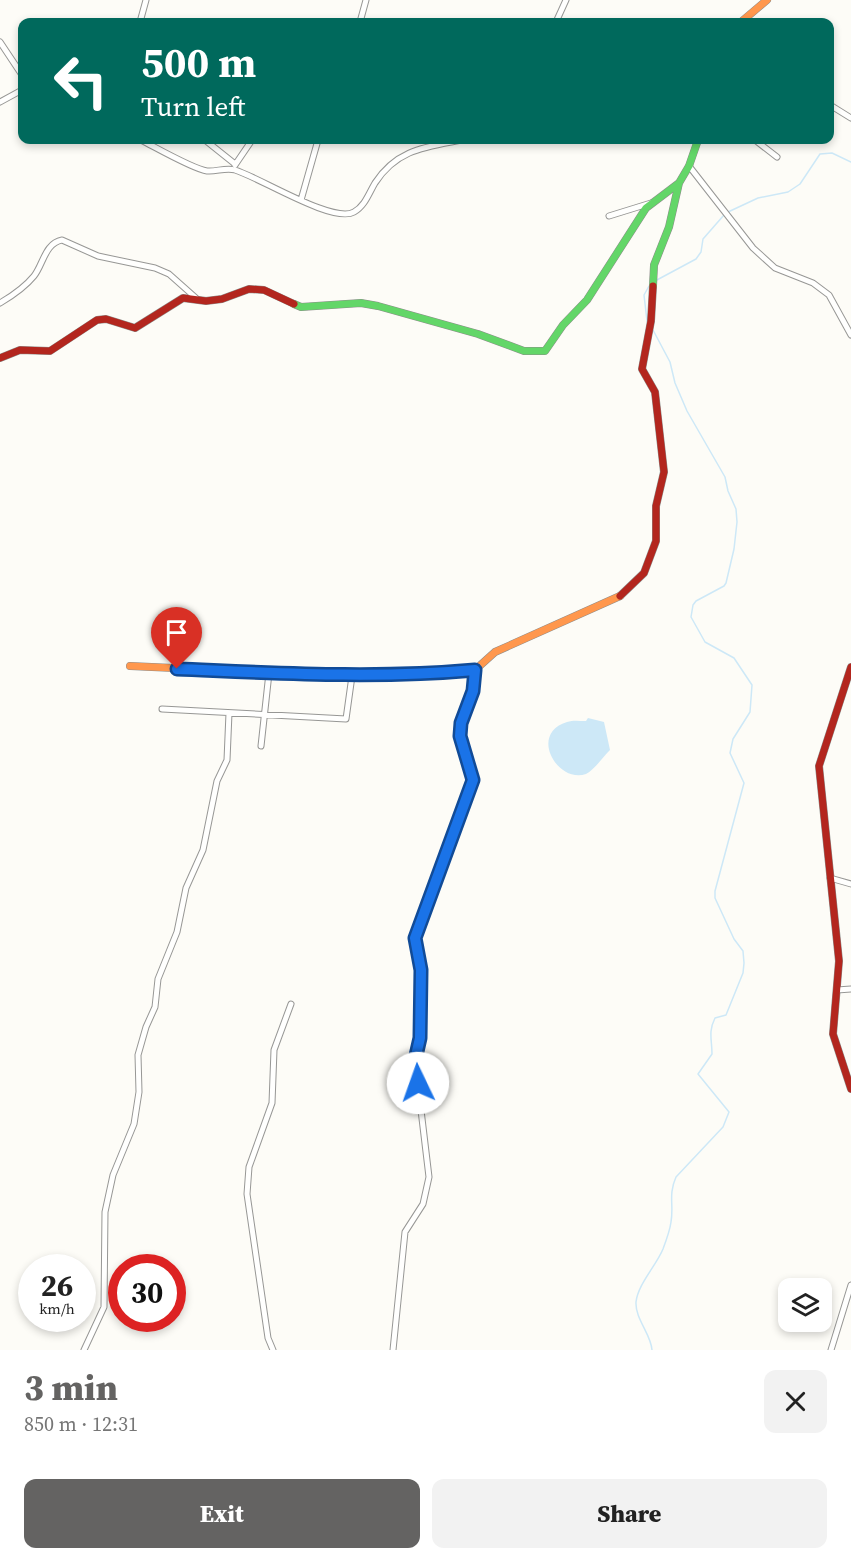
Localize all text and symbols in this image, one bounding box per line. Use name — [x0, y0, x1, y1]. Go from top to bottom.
text: 500 m — [141, 33, 256, 91]
icon: left — [42, 42, 120, 120]
text: Turn left — [141, 88, 245, 125]
pin — [151, 607, 202, 669]
icon: arrive — [160, 616, 193, 649]
position arrow — [386, 1051, 450, 1115]
speed limit sign: 30 — [108, 1254, 186, 1332]
text: 26 — [41, 1265, 73, 1306]
map controls — [778, 1278, 832, 1332]
button: layers — [778, 1278, 832, 1332]
text: km/h — [39, 1298, 75, 1319]
text: 3 min — [24, 1363, 118, 1412]
button: close — [764, 1370, 827, 1433]
text: 850 m · 12:31 — [24, 1410, 138, 1438]
button: Exit — [24, 1479, 420, 1548]
button: Share — [432, 1479, 827, 1548]

